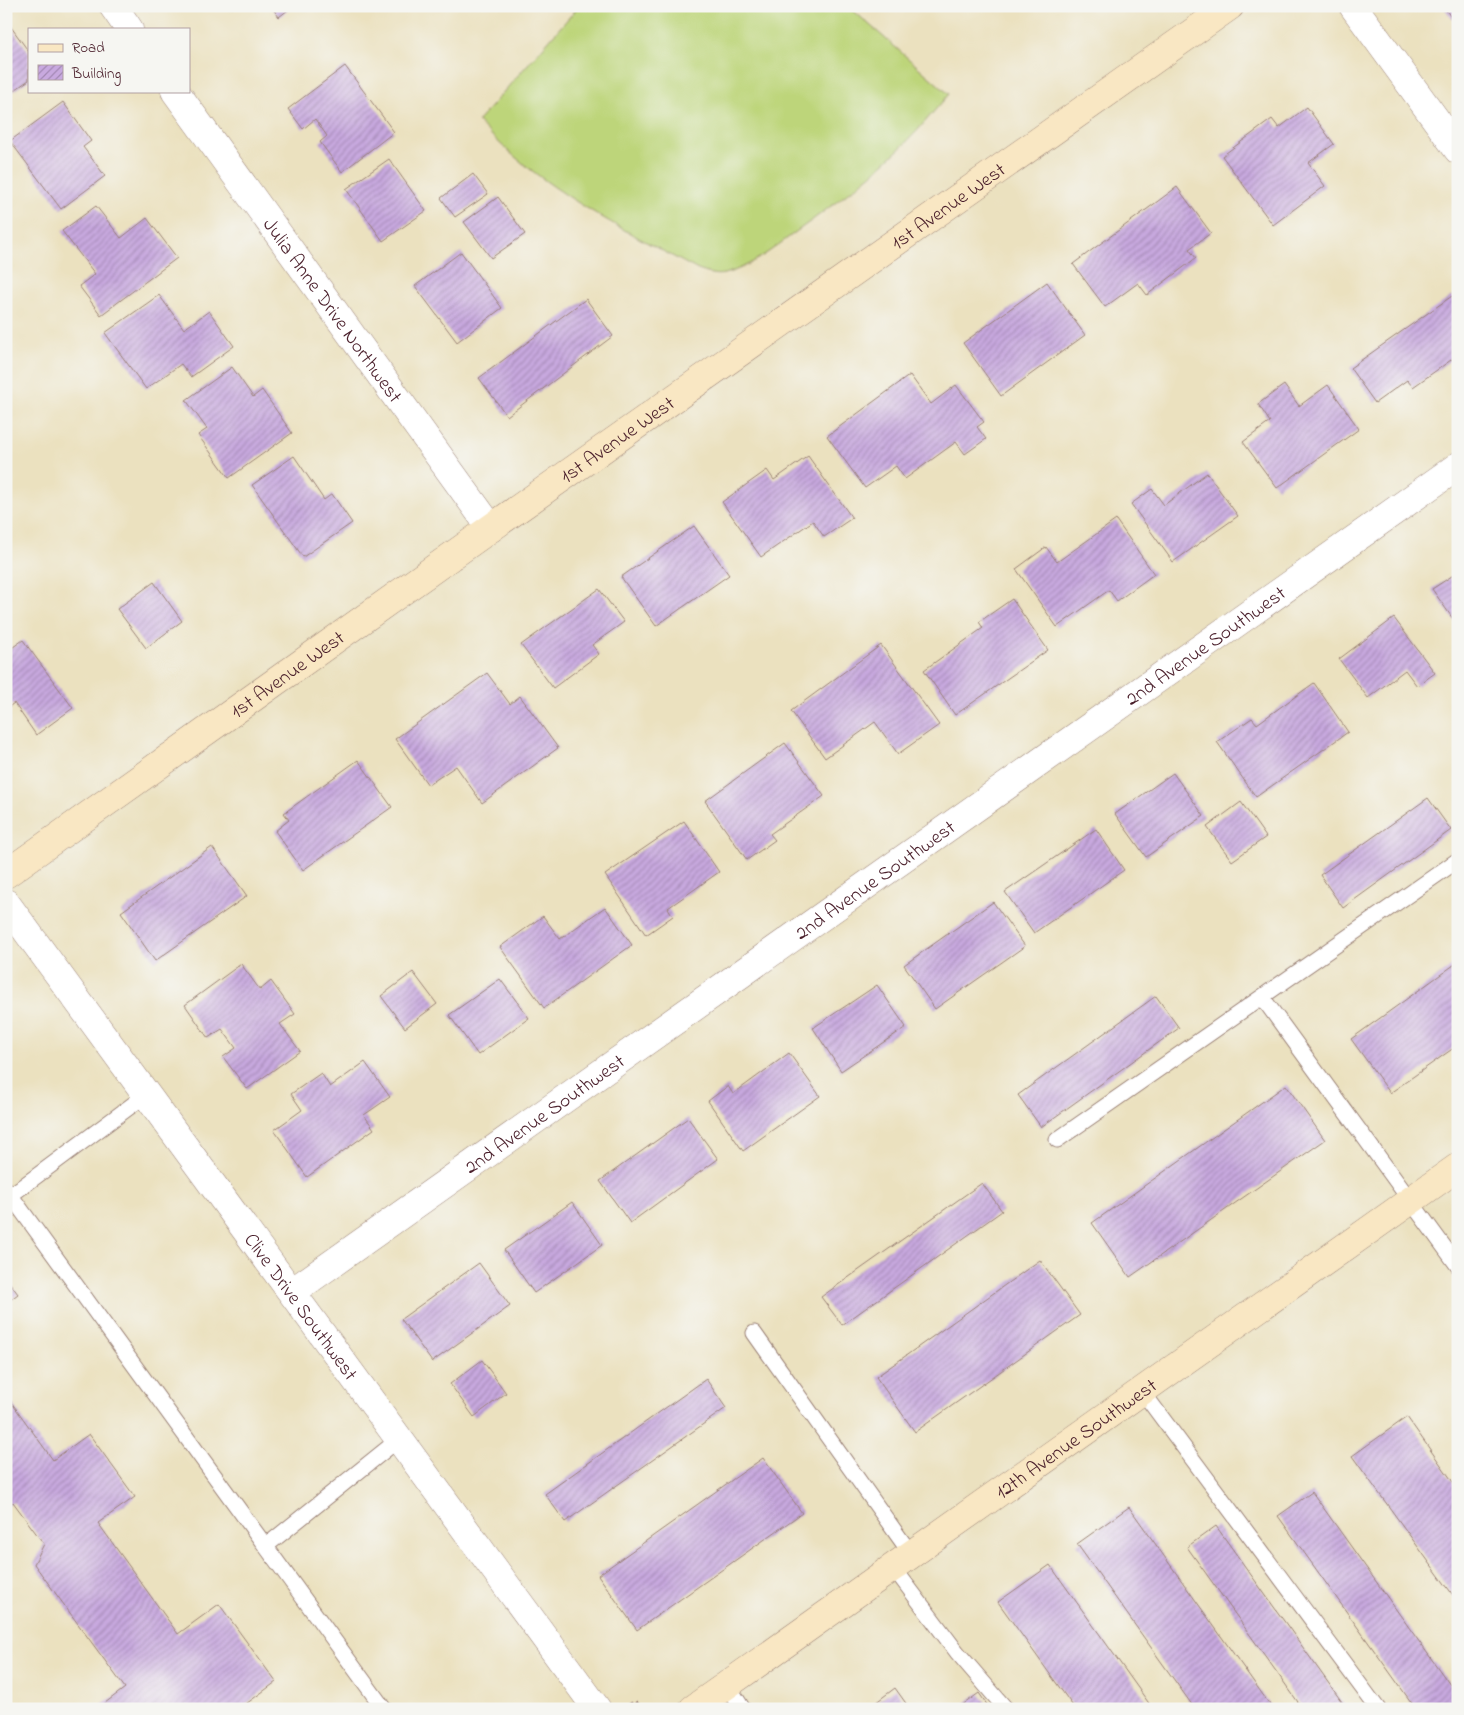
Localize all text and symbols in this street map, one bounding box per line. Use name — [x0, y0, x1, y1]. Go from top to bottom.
legend — [28, 28, 190, 92]
text: Road — [72, 37, 105, 59]
text: Building — [71, 63, 121, 86]
street label: 1st Avenue West — [886, 157, 1013, 258]
street label: Julia Anne Drive Northwest — [254, 213, 408, 410]
street label: 1st Avenue West — [555, 390, 682, 492]
street label: 2nd Avenue Southwest — [1120, 580, 1293, 714]
street label: 1st Avenue West — [225, 625, 352, 727]
street label: 2nd Avenue Southwest — [790, 814, 963, 948]
street label: 2nd Avenue Southwest — [459, 1048, 632, 1182]
street label: Clive Drive Southwest — [236, 1228, 364, 1388]
street label: 12th Avenue Southwest — [990, 1372, 1164, 1507]

